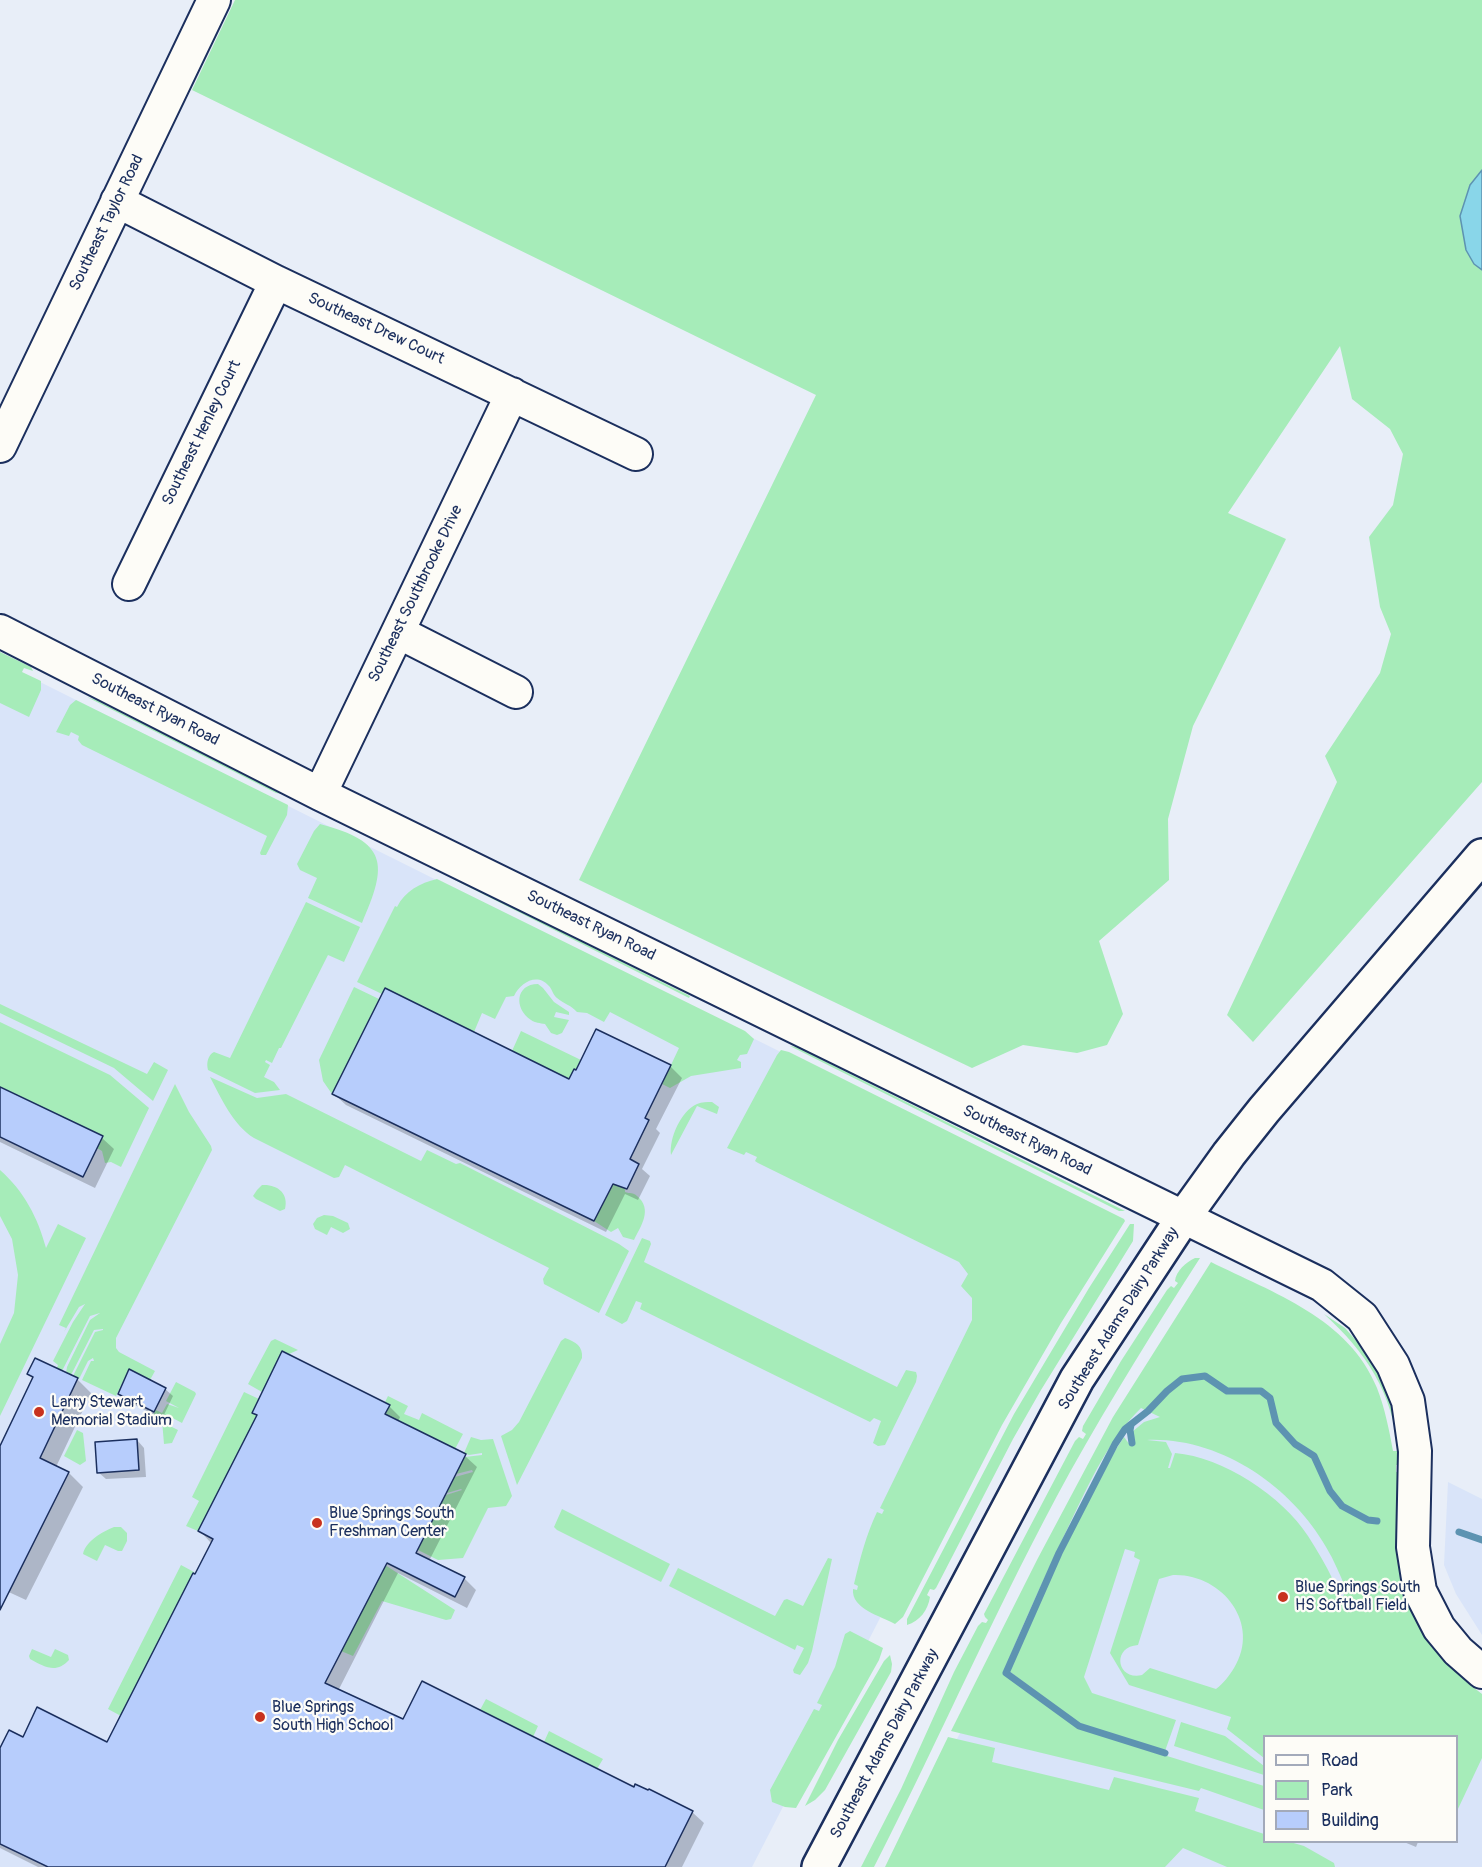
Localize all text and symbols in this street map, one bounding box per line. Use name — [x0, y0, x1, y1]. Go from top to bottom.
street label: Southeast Taylor Road — [66, 152, 148, 294]
street label: Southeast Drew Court — [305, 289, 447, 369]
street label: Southeast Henley Court — [158, 357, 246, 509]
street label: Southeast Southbrooke Drive — [365, 502, 467, 686]
street label: Southeast Ryan Road — [88, 669, 222, 751]
street label: Southeast Ryan Road — [523, 886, 659, 966]
street label: Southeast Ryan Road — [959, 1101, 1095, 1181]
street label: Southeast Adams Dairy Parkway — [1055, 1224, 1183, 1414]
place label: Larry Stewart Memorial Stadium — [51, 1393, 172, 1431]
marker: Larry Stewart Memorial Stadium — [32, 1405, 46, 1419]
place label: Blue Springs South Freshman Center — [329, 1504, 454, 1542]
marker: Blue Springs South Freshman Center — [310, 1516, 324, 1530]
place label: Blue Springs South HS Softball Field — [1295, 1578, 1420, 1616]
marker: Blue Springs South HS Softball Field — [1276, 1590, 1290, 1604]
street label: Southeast Adams Dairy Parkway — [827, 1646, 943, 1842]
place label: Blue Springs South High School — [272, 1698, 394, 1736]
marker: Blue Springs South High School — [253, 1710, 267, 1724]
legend — [1263, 1735, 1458, 1843]
text: Road — [1321, 1749, 1358, 1772]
text: Park — [1321, 1779, 1353, 1802]
text: Building — [1321, 1809, 1379, 1832]

